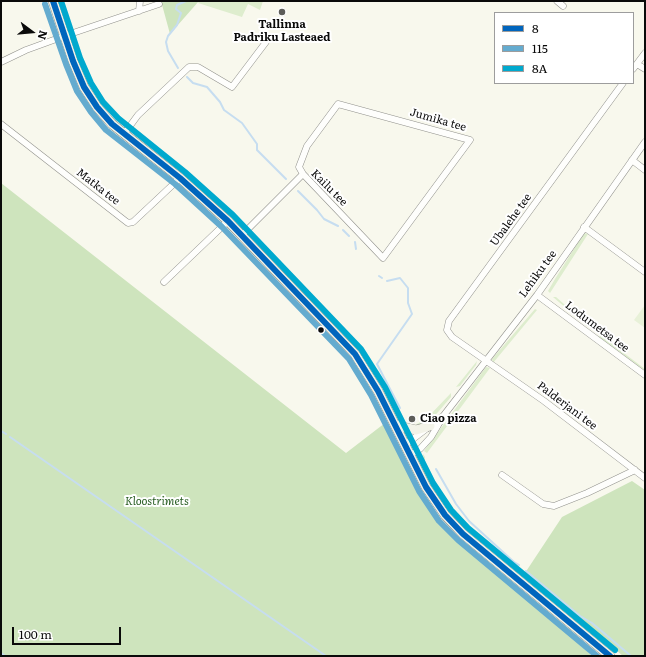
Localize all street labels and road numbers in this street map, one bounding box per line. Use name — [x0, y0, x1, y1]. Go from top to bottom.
street label: Jumika tee — [408, 106, 468, 134]
street label: Matka tee — [74, 166, 122, 208]
street label: Kailu tee — [308, 167, 350, 209]
street label: Ubalehe tee — [488, 191, 534, 249]
street label: Lehiku tee — [516, 248, 560, 300]
street label: Lodumetsa tee — [563, 299, 631, 355]
street label: Palderjani tee — [534, 379, 600, 433]

